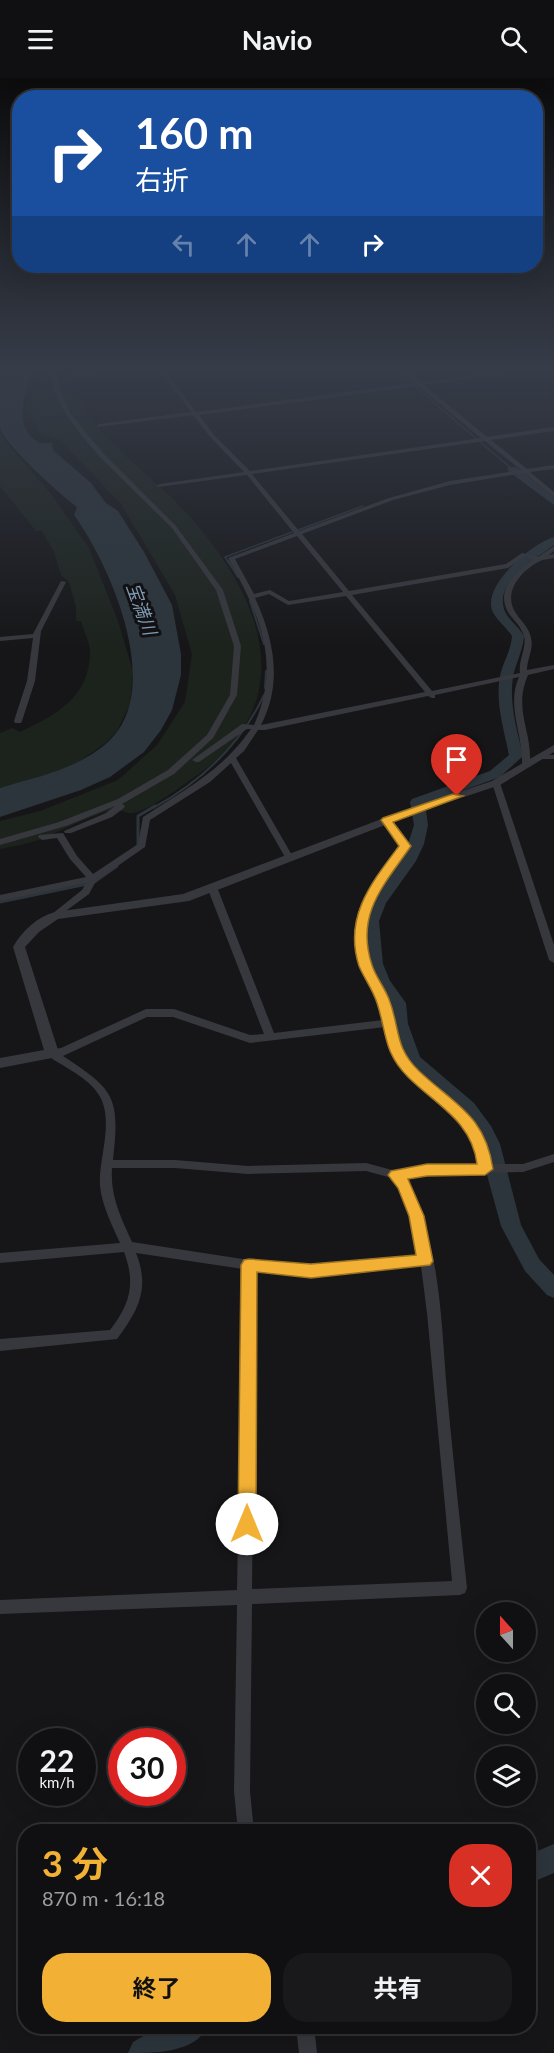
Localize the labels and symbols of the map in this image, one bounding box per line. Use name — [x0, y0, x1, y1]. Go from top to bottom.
water label: 宝満川 — [122, 580, 162, 640]
pin — [431, 734, 482, 796]
position arrow — [215, 1492, 279, 1556]
north arrow — [476, 1602, 536, 1662]
speed limit sign: 30 — [108, 1728, 186, 1806]

